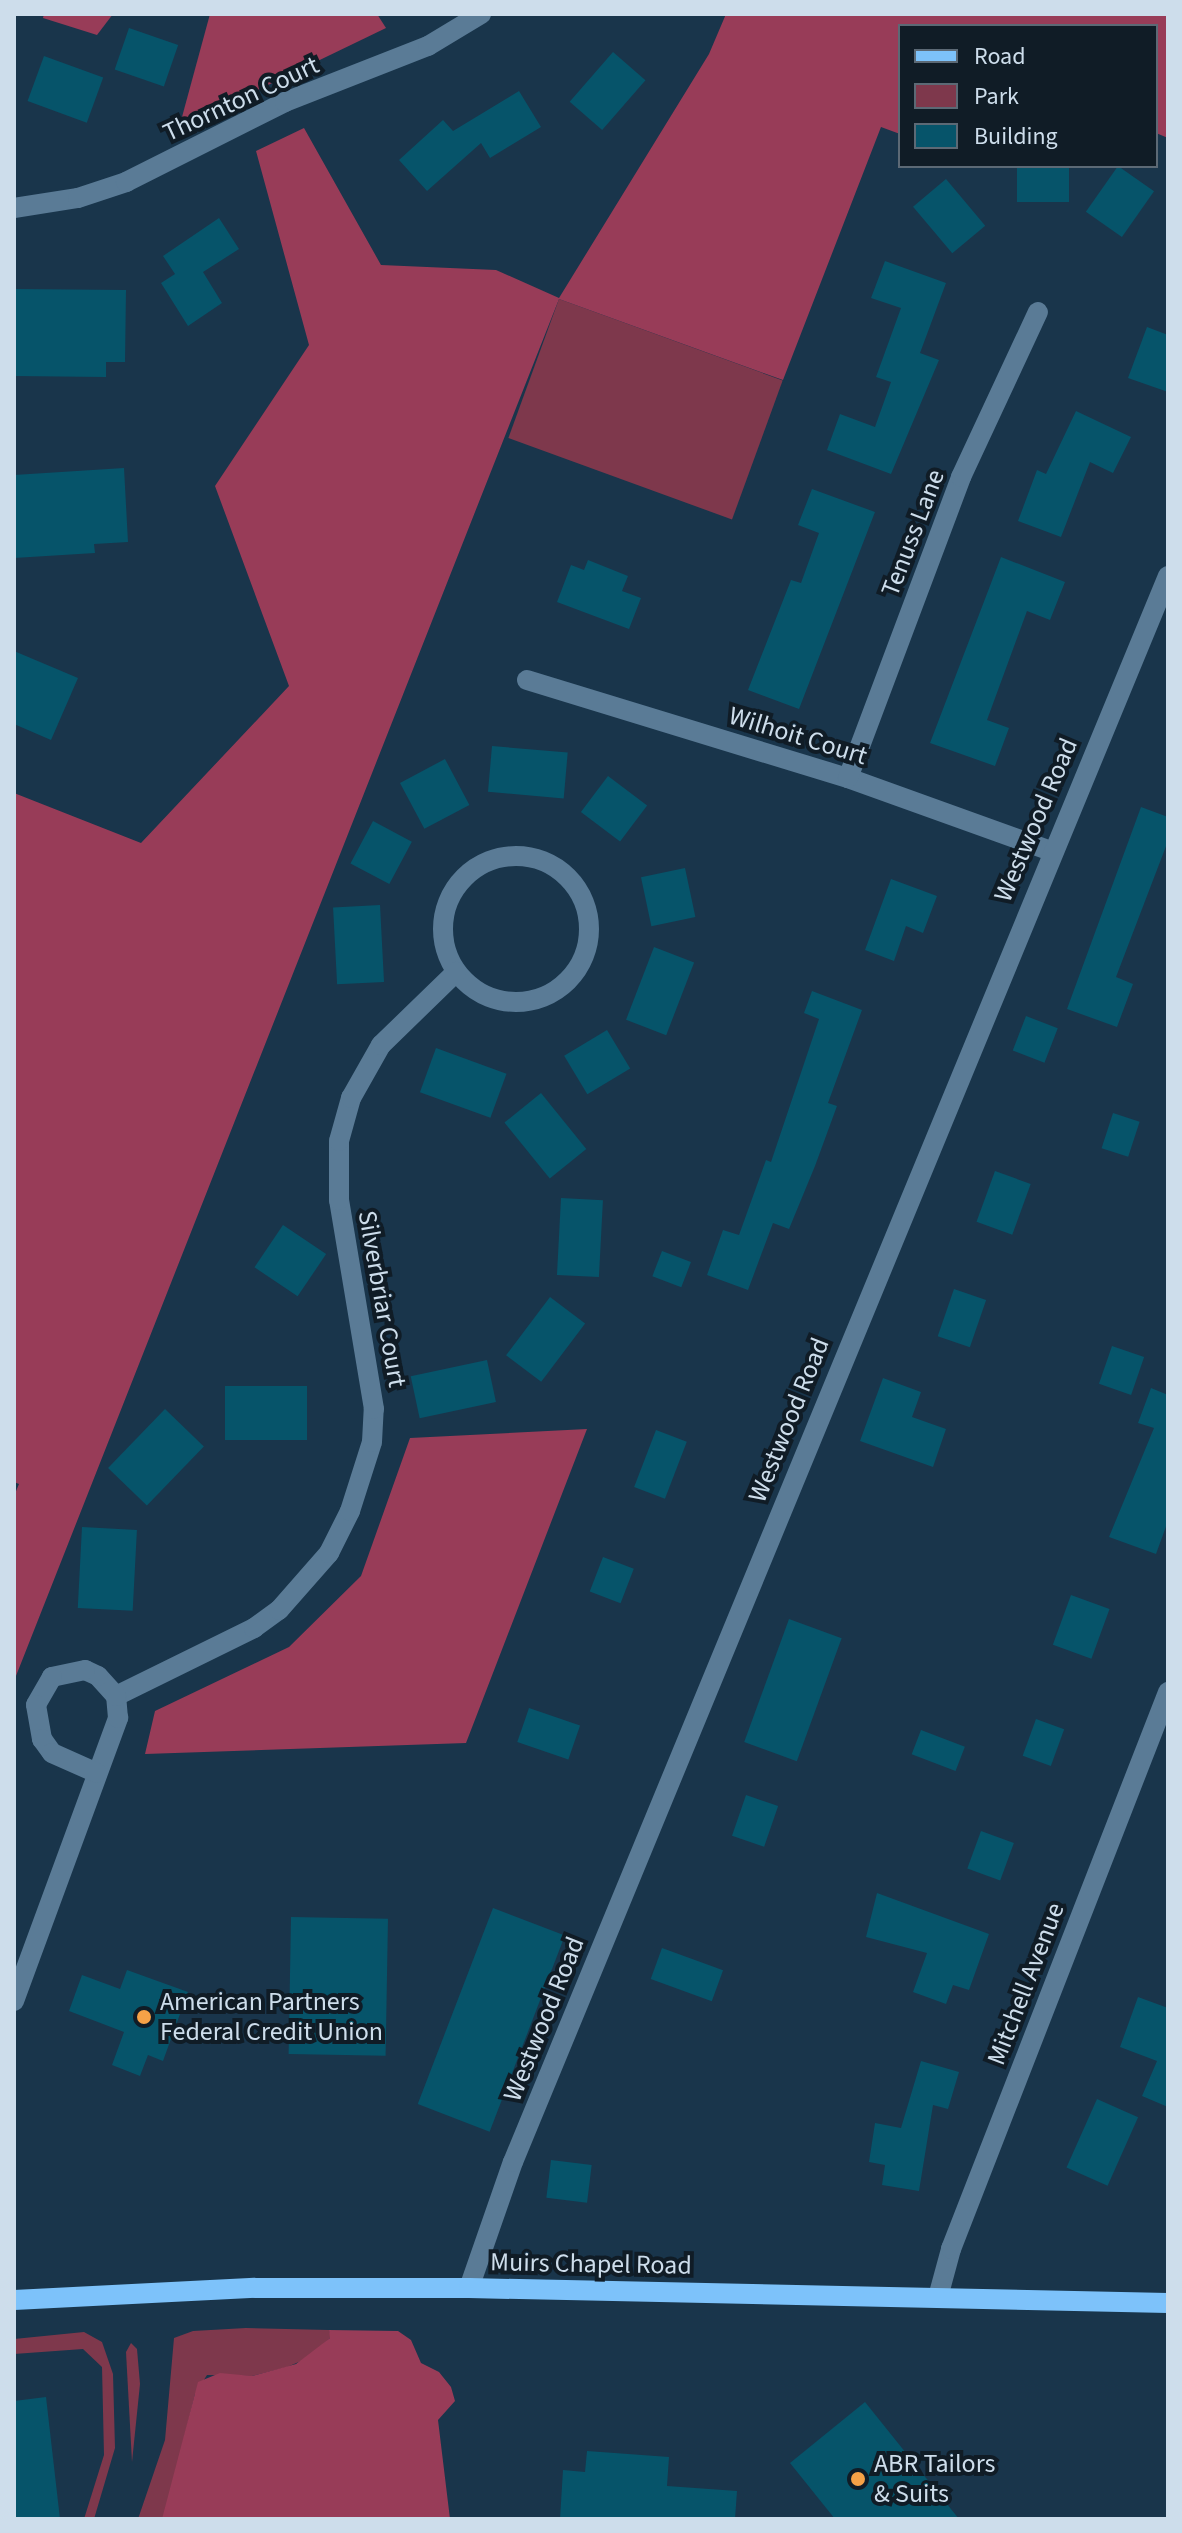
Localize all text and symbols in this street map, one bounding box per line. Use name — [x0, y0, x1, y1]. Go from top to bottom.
legend — [898, 24, 1158, 168]
text: Road — [974, 39, 1026, 74]
street label: Thornton Court — [158, 49, 324, 149]
text: Park — [974, 79, 1019, 114]
text: Building — [974, 119, 1058, 154]
street label: Tenuss Lane — [875, 465, 951, 601]
street label: Wilhoit Court — [725, 700, 871, 772]
street label: Westwood Road — [988, 733, 1084, 907]
street label: Silverbriar Court — [351, 1208, 413, 1390]
street label: Westwood Road — [742, 1333, 836, 1507]
street label: Mitchell Avenue — [981, 1898, 1071, 2070]
street label: Westwood Road — [497, 1932, 591, 2106]
place label: American Partners Federal Credit Union — [160, 1986, 383, 2048]
marker: American Partners Federal Credit Union — [135, 2008, 153, 2026]
street label: Muirs Chapel Road — [490, 2247, 692, 2281]
place label: ABR Tailors & Suits — [874, 2448, 995, 2510]
marker: ABR Tailors & Suits — [849, 2470, 867, 2488]

